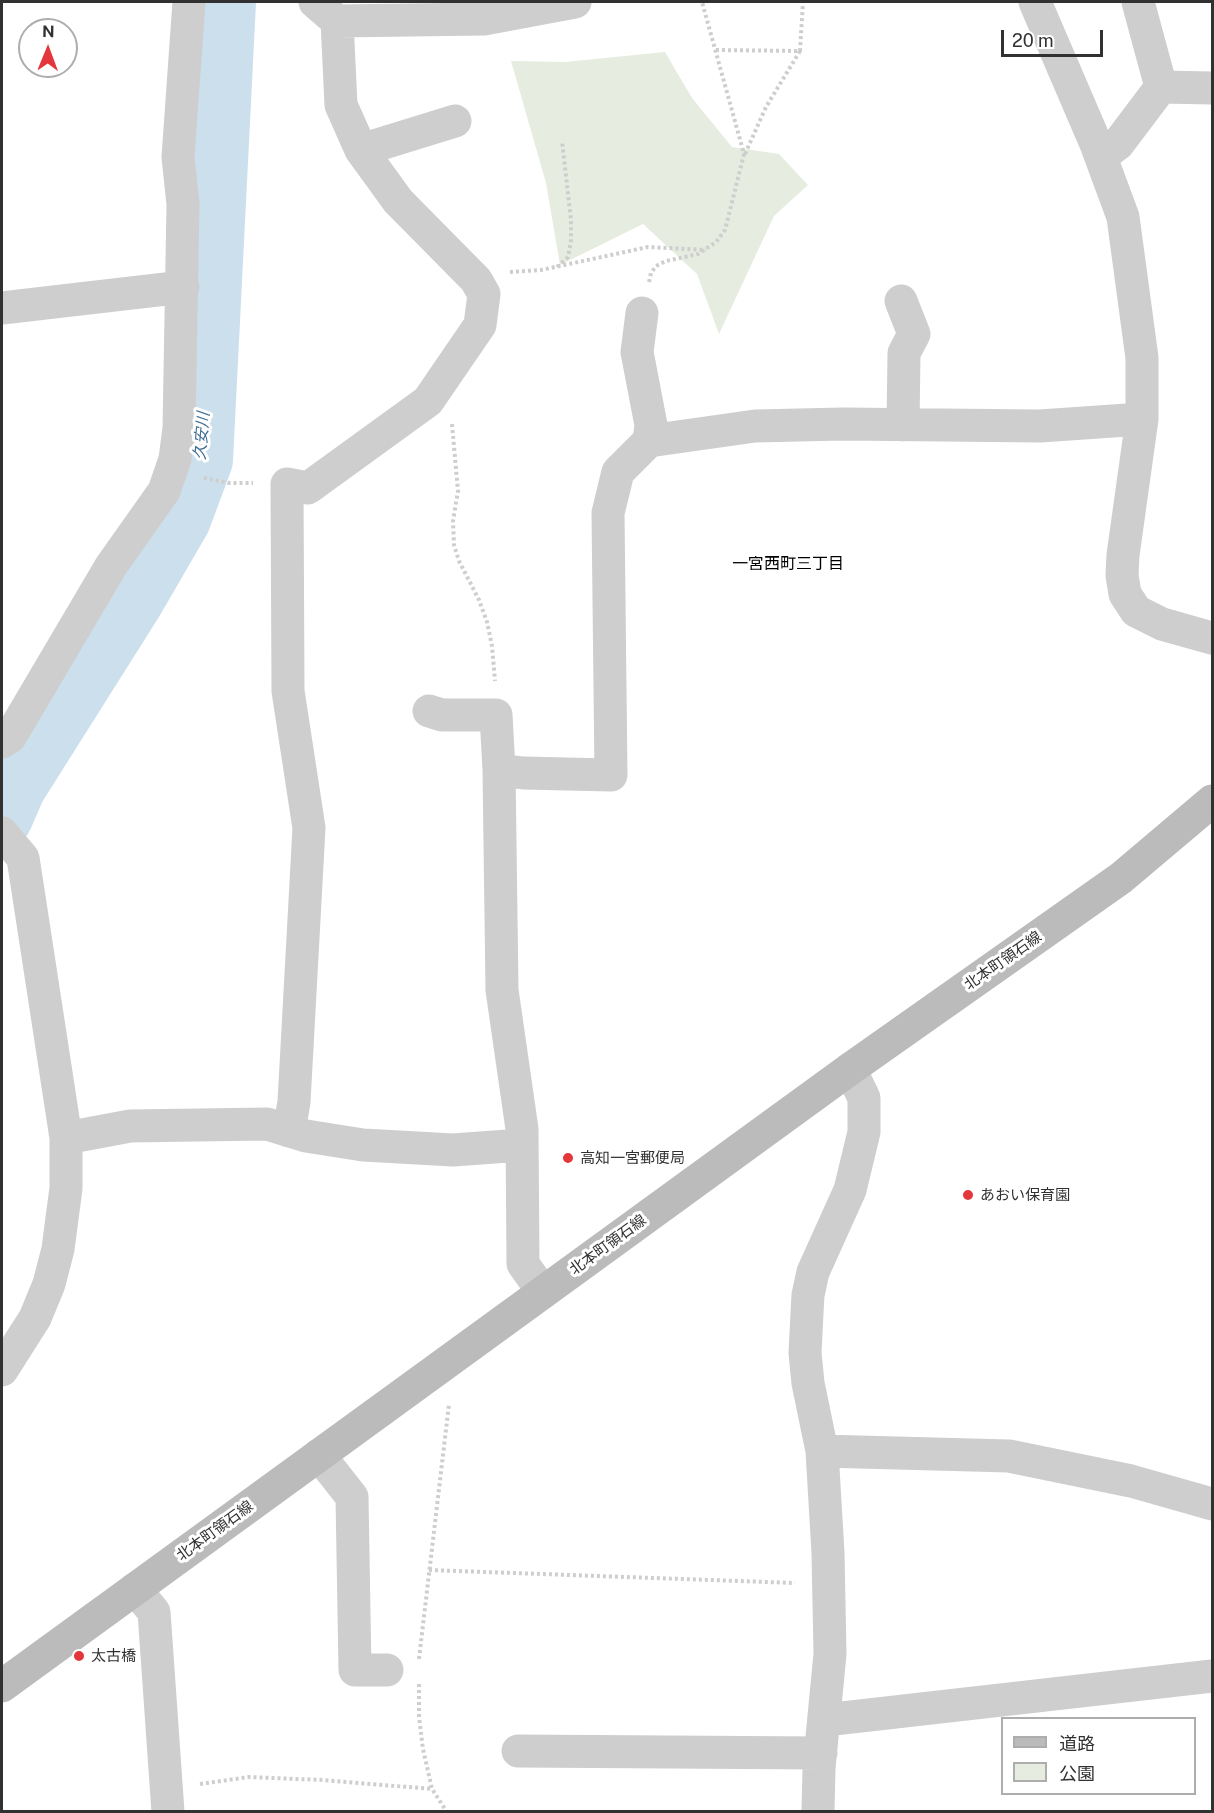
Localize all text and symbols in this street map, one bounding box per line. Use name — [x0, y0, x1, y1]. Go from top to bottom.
north arrow — [18, 18, 78, 78]
scale bar — [1004, 18, 1106, 56]
text: N — [42, 22, 55, 41]
text: 20 m — [1012, 30, 1054, 51]
water label: 久安川 — [190, 411, 214, 461]
district label: 一宮西町三丁目 — [732, 554, 844, 574]
street label: 北本町領石線 — [961, 928, 1045, 994]
place label: 高知一宮郵便局 — [580, 1149, 685, 1167]
marker: 高知一宮郵便局 — [561, 1151, 575, 1165]
place label: あおい保育園 — [980, 1186, 1070, 1204]
marker: あおい保育園 — [961, 1188, 975, 1202]
street label: 北本町領石線 — [566, 1211, 650, 1279]
street label: 北本町領石線 — [173, 1497, 257, 1565]
place label: 太古橋 — [91, 1647, 136, 1665]
marker: 太古橋 — [72, 1649, 86, 1663]
legend — [1001, 1717, 1196, 1795]
text: 道路 — [1059, 1733, 1095, 1754]
text: 公園 — [1059, 1763, 1095, 1784]

